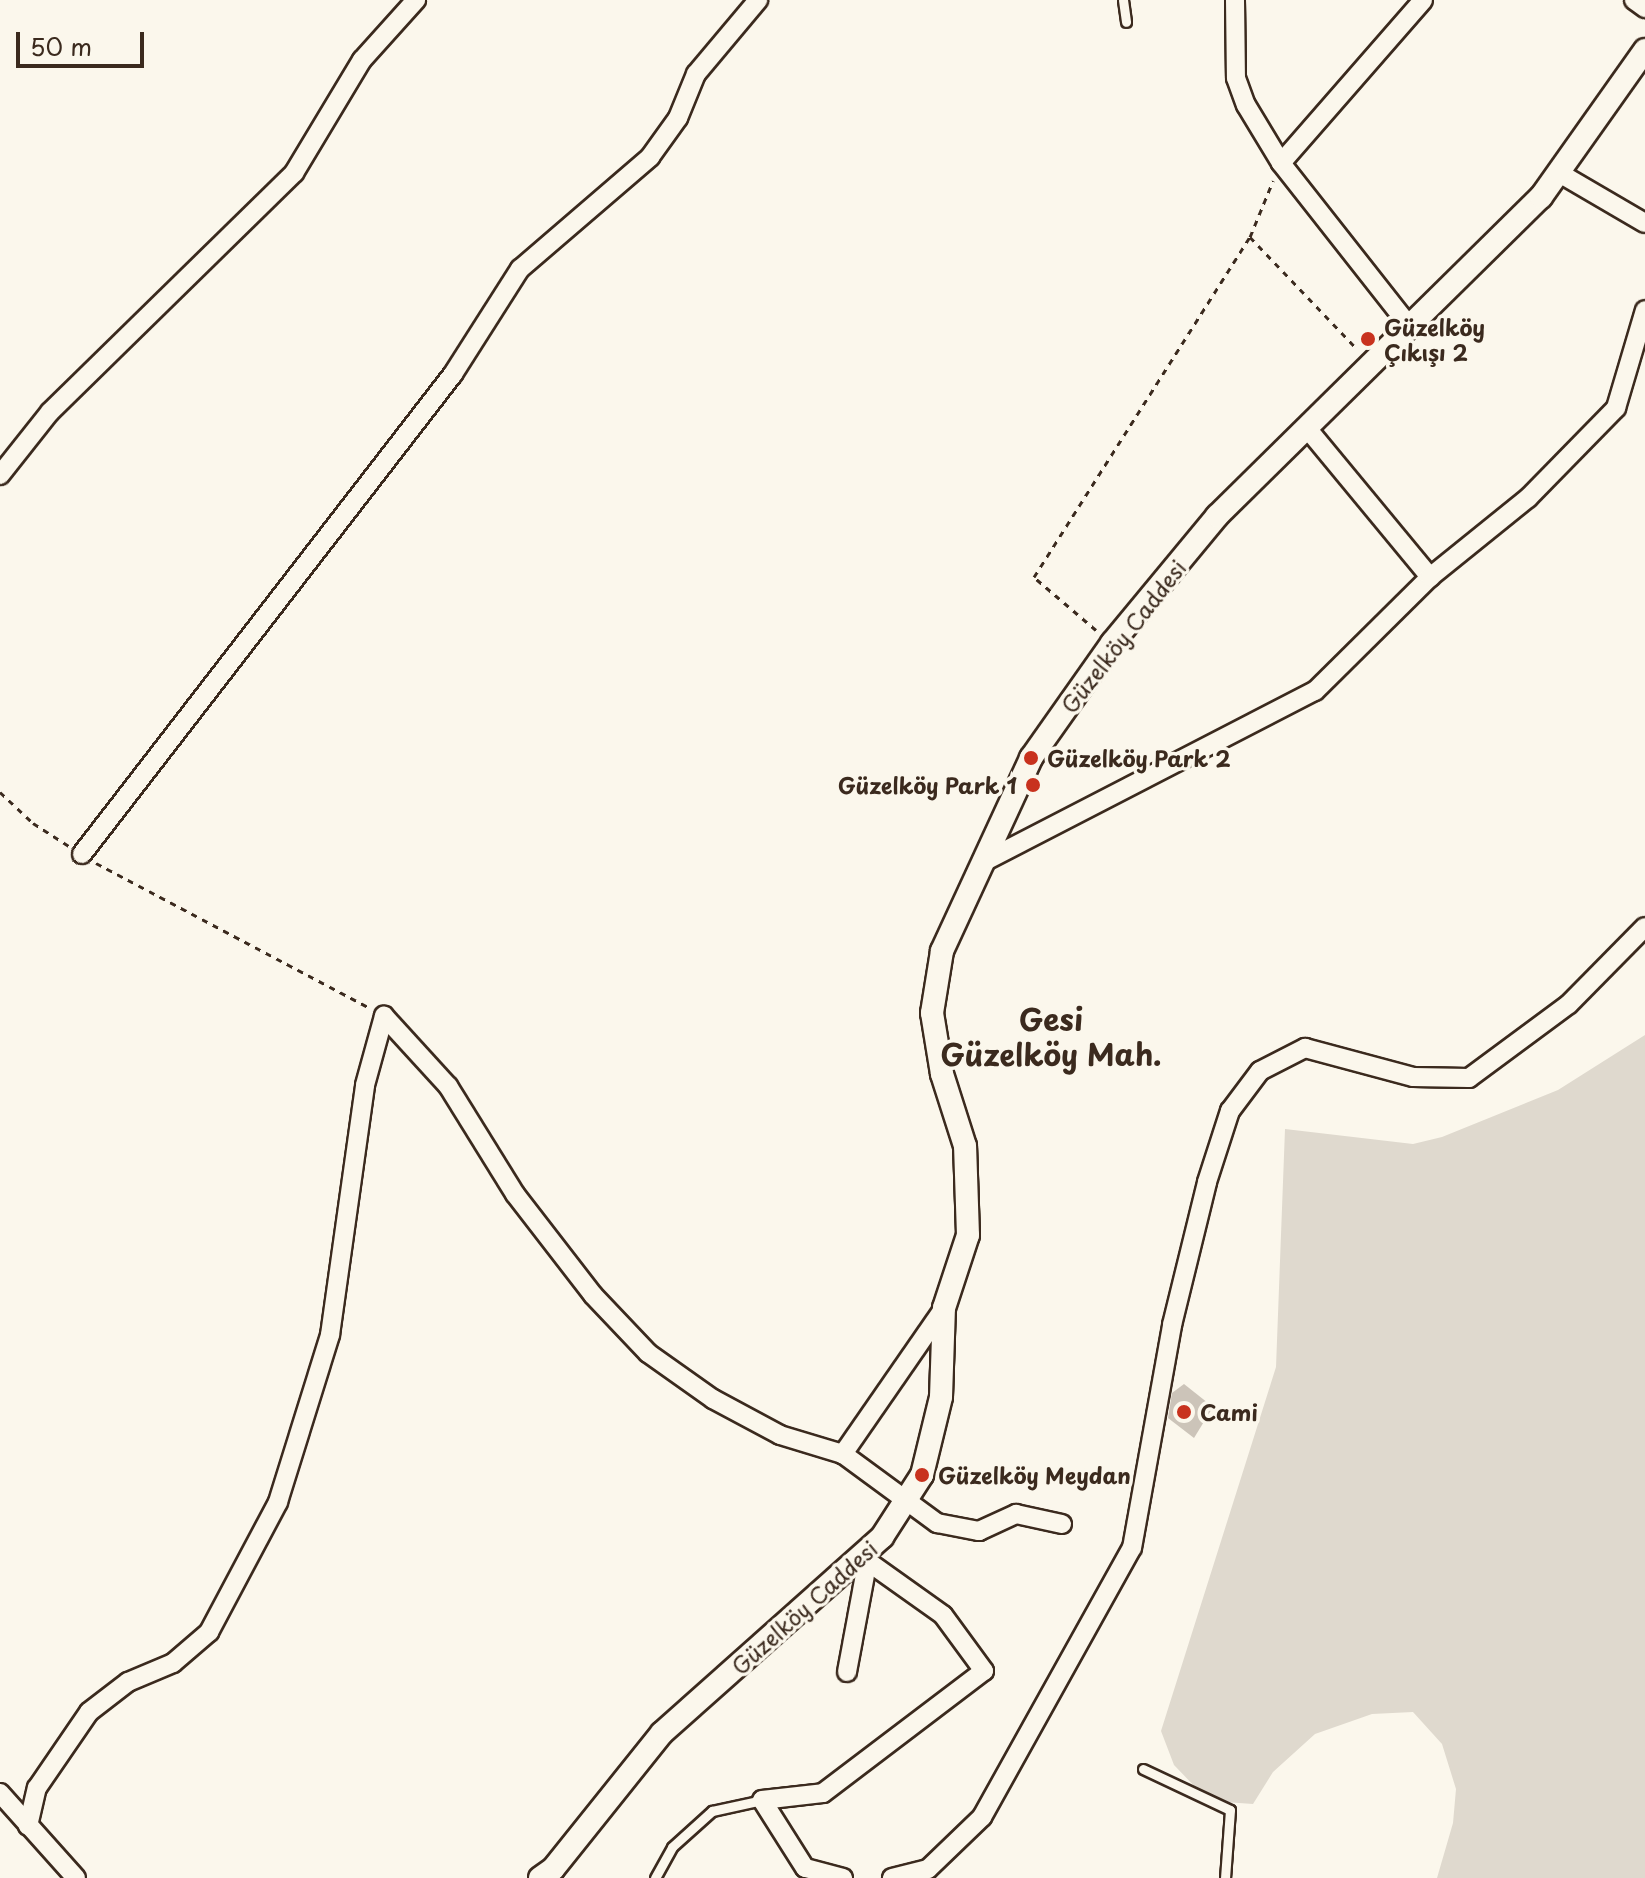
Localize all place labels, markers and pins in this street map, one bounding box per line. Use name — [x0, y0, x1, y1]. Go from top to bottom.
place label: Güzelköy Çıkışı 2 — [1384, 313, 1485, 364]
marker: Güzelköy Çıkışı 2 — [1359, 330, 1377, 348]
place label: Güzelköy Park 2 — [1047, 745, 1231, 771]
marker: Güzelköy Park 2 — [1022, 749, 1040, 767]
place label: Güzelköy Park 1 — [838, 772, 1017, 798]
marker: Güzelköy Park 1 — [1024, 776, 1042, 794]
place label: Cami — [1200, 1399, 1258, 1425]
marker: Cami — [1175, 1403, 1193, 1421]
place label: Güzelköy Meydan — [938, 1462, 1133, 1488]
marker: Güzelköy Meydan — [913, 1466, 931, 1484]

